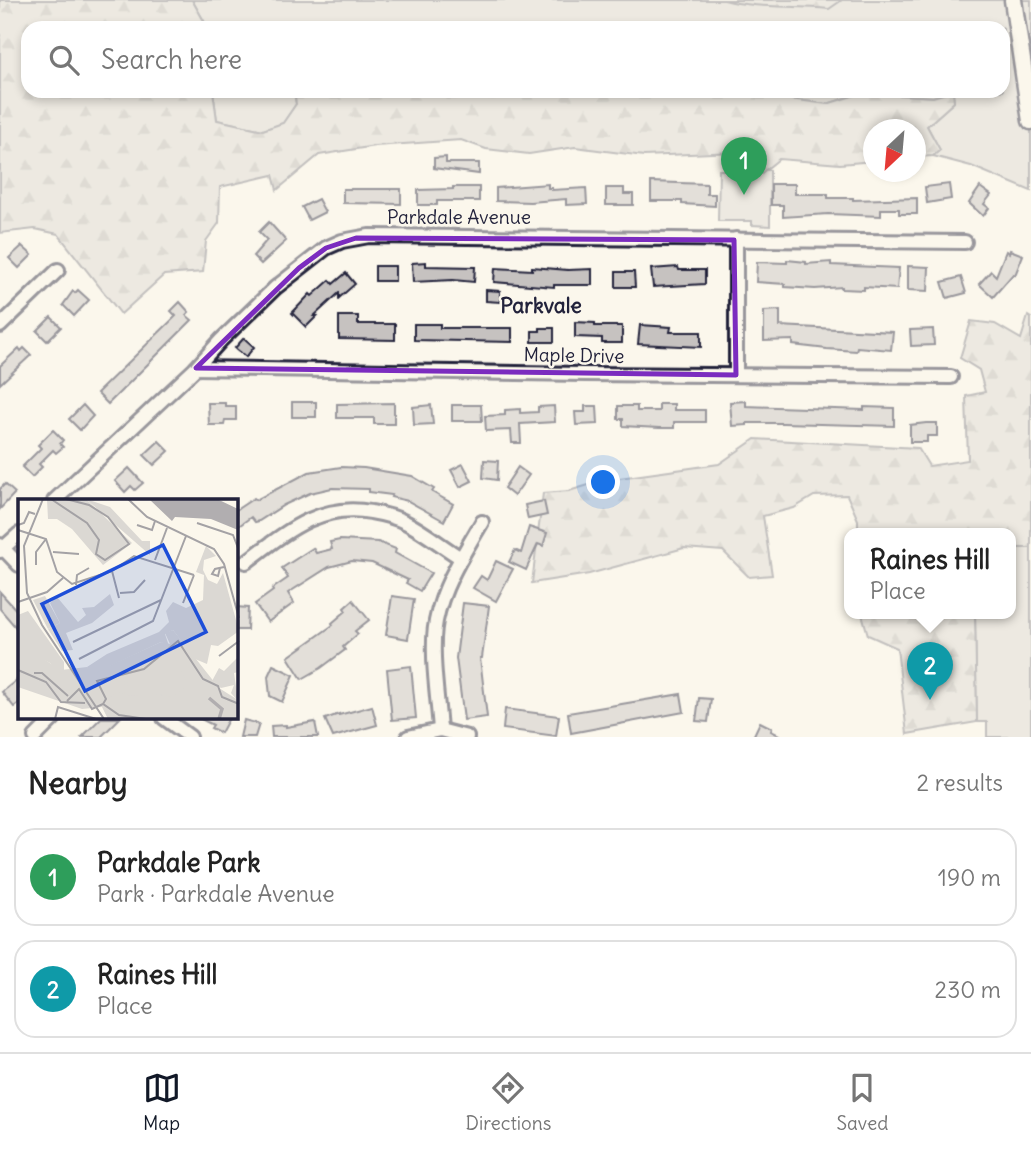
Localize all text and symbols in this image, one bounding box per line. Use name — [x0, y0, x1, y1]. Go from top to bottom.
search box — [21, 21, 1010, 98]
icon: search — [45, 41, 83, 79]
text: Search here — [101, 43, 242, 76]
north arrow — [863, 119, 926, 182]
pin: 1 — [721, 137, 767, 195]
street label: Parkdale Avenue — [387, 205, 531, 229]
district label: Parkvale — [500, 292, 582, 319]
street label: Maple Drive — [523, 342, 625, 368]
your location — [586, 465, 620, 499]
inset map — [18, 499, 238, 720]
popup — [844, 528, 1016, 619]
text: Raines Hill — [870, 543, 990, 576]
text: Place — [870, 576, 926, 605]
pin: 2 — [907, 642, 953, 700]
text: Nearby — [28, 764, 128, 802]
text: 2 results — [917, 768, 1003, 797]
text: Parkdale Park — [97, 846, 260, 879]
text: 1 — [48, 863, 58, 892]
text: 190 m — [938, 863, 1001, 892]
text: Park · Parkdale Avenue — [97, 879, 335, 908]
text: Raines Hill — [97, 958, 217, 991]
text: 2 — [47, 975, 59, 1004]
text: 230 m — [935, 975, 1001, 1004]
text: Place — [97, 991, 153, 1020]
tab: Map — [143, 1069, 181, 1135]
tab: Directions — [466, 1069, 551, 1135]
tab: Saved — [836, 1069, 888, 1135]

